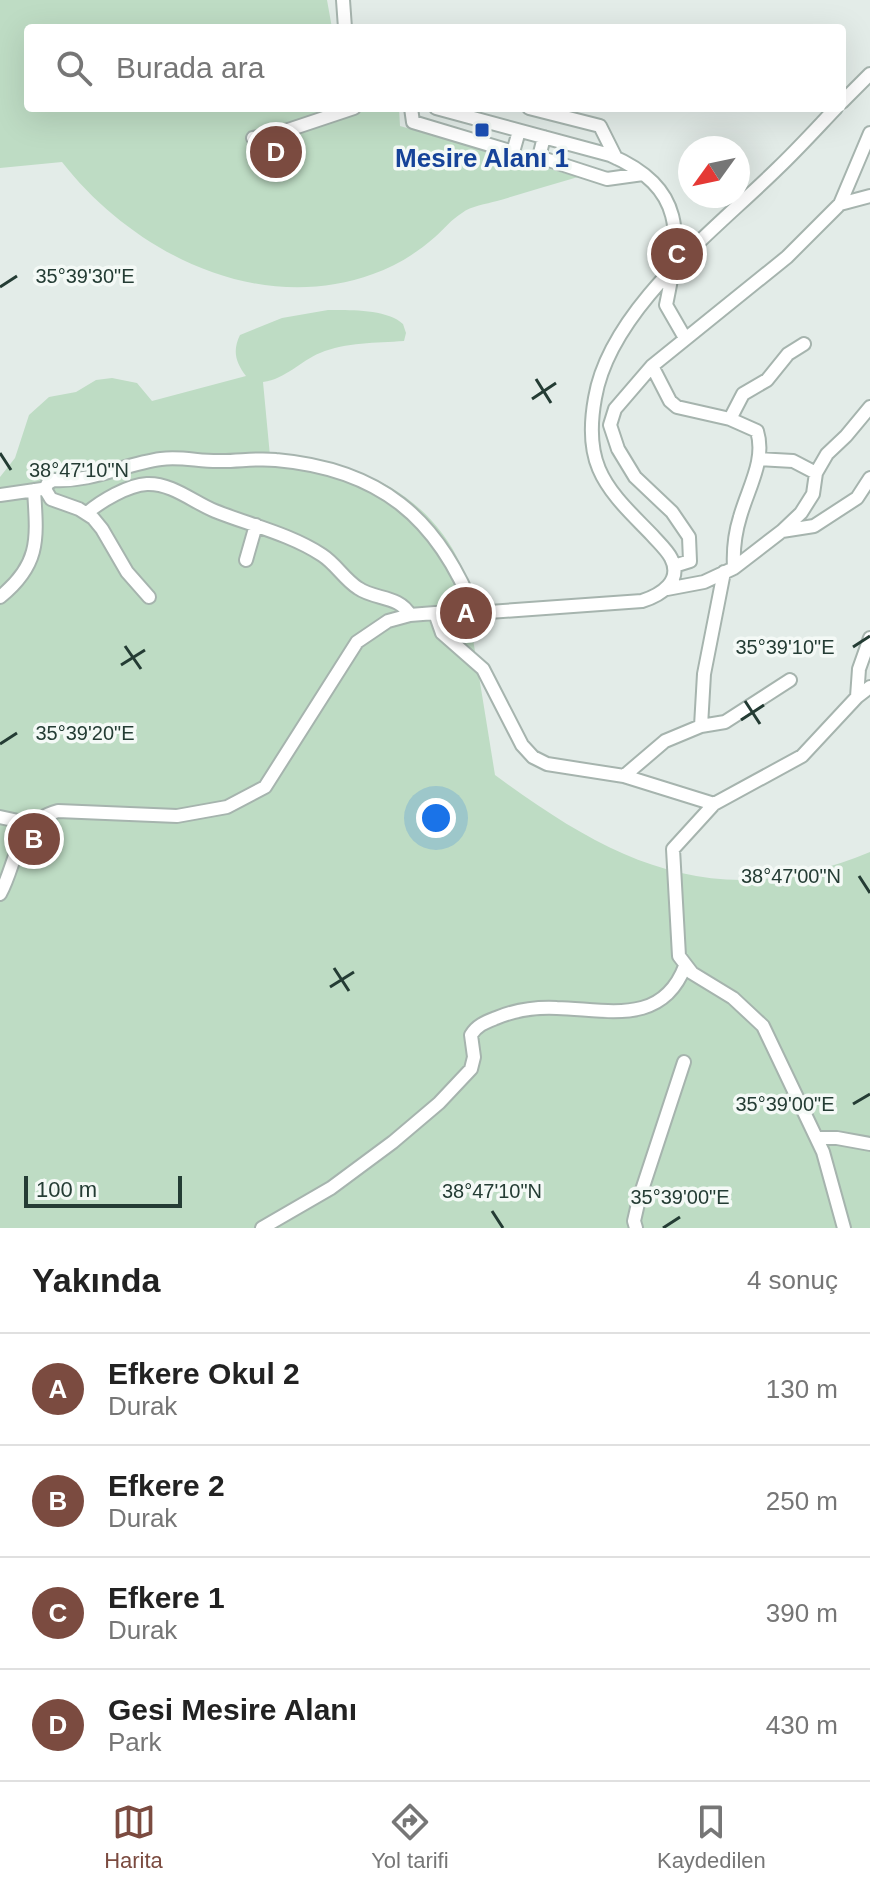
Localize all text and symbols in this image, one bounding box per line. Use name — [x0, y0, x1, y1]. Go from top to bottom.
search box — [24, 24, 846, 112]
icon: search — [52, 46, 96, 90]
text: Burada ara — [116, 51, 264, 84]
marker: Mesire Alanı 1 — [473, 121, 491, 139]
pin: D — [250, 122, 302, 182]
north arrow — [678, 136, 750, 208]
place label: Mesire Alanı 1 — [395, 143, 569, 173]
pin: C — [651, 224, 703, 284]
text: 35°39'30"E — [36, 265, 135, 287]
text: 38°47'10"N — [29, 459, 129, 481]
pin: A — [440, 583, 492, 643]
text: 35°39'10"E — [736, 636, 835, 658]
text: 35°39'20"E — [36, 722, 135, 744]
your location — [416, 798, 456, 838]
pin: B — [8, 809, 60, 869]
text: 38°47'00"N — [741, 865, 841, 887]
text: 35°39'00"E — [736, 1093, 835, 1115]
scale bar — [24, 1172, 182, 1208]
text: 100 m — [36, 1177, 97, 1202]
text: 38°47'10"N — [442, 1180, 542, 1202]
text: 35°39'00"E — [631, 1186, 730, 1208]
text: Yakında — [32, 1261, 161, 1299]
text: 4 sonuç — [747, 1265, 838, 1295]
text: Efkere Okul 2 — [108, 1357, 300, 1390]
text: A — [49, 1374, 67, 1404]
text: 130 m — [766, 1374, 838, 1404]
text: Durak — [108, 1391, 177, 1421]
text: Efkere 2 — [108, 1469, 225, 1502]
text: B — [49, 1486, 67, 1516]
text: 250 m — [766, 1486, 838, 1516]
text: Durak — [108, 1503, 177, 1533]
text: Efkere 1 — [108, 1581, 225, 1614]
text: C — [49, 1598, 67, 1628]
text: 390 m — [766, 1598, 838, 1628]
text: Durak — [108, 1615, 177, 1645]
text: Gesi Mesire Alanı — [108, 1693, 357, 1726]
text: D — [49, 1710, 67, 1740]
text: 430 m — [766, 1710, 838, 1740]
text: Park — [108, 1727, 161, 1757]
tab: Harita — [104, 1800, 163, 1874]
tab: Yol tarifi — [371, 1800, 449, 1874]
tab: Kaydedilen — [657, 1800, 766, 1874]

